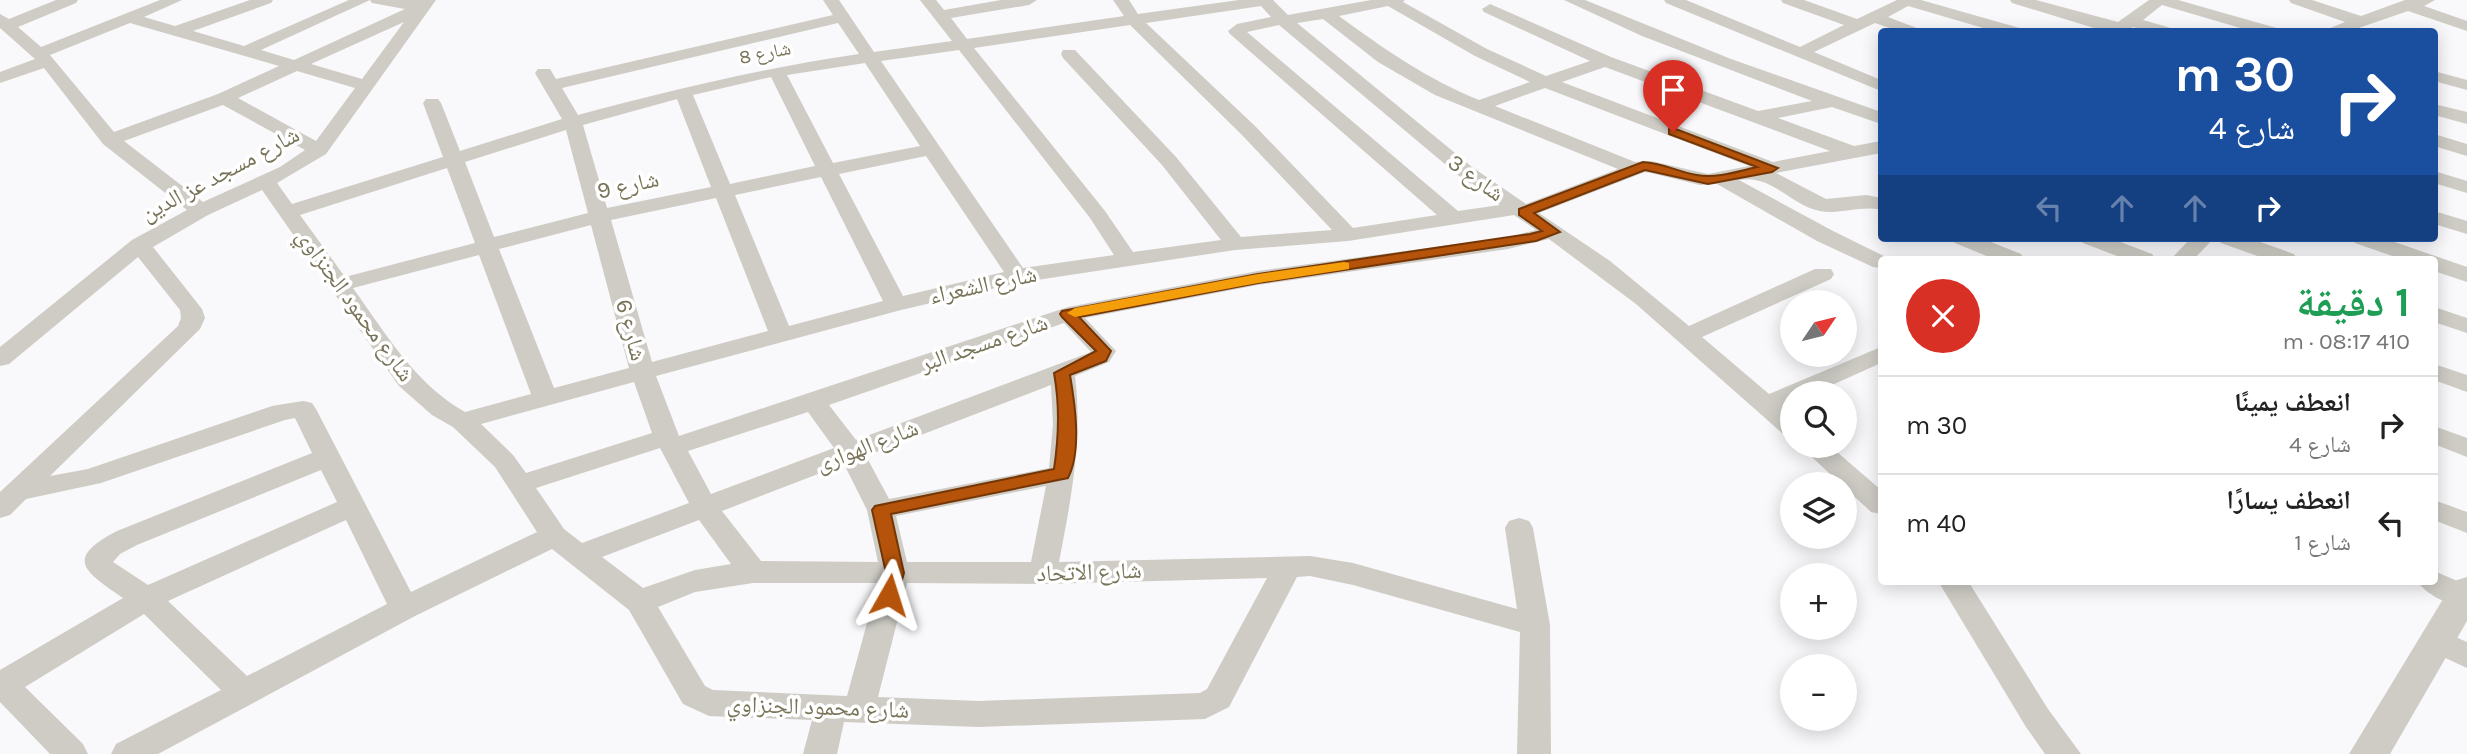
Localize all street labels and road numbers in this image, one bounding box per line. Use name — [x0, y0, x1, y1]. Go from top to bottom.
street label: شارع 8 — [737, 37, 793, 69]
street label: شارع مسجد عز الدين — [136, 121, 304, 228]
street label: شارع 3 — [1442, 149, 1509, 208]
street label: شارع 9 — [595, 165, 662, 206]
street label: شارع محمود الجنزاوي — [287, 223, 420, 390]
street label: شارع الشعراء — [927, 260, 1039, 311]
street label: شارع 6 — [609, 296, 652, 364]
street label: شارع مسجد البر — [916, 309, 1052, 379]
street label: شارع الهوارى — [812, 414, 922, 479]
street label: شارع الاتحاد — [1036, 557, 1142, 588]
street label: شارع محمود الجنزاوي — [726, 690, 910, 729]

